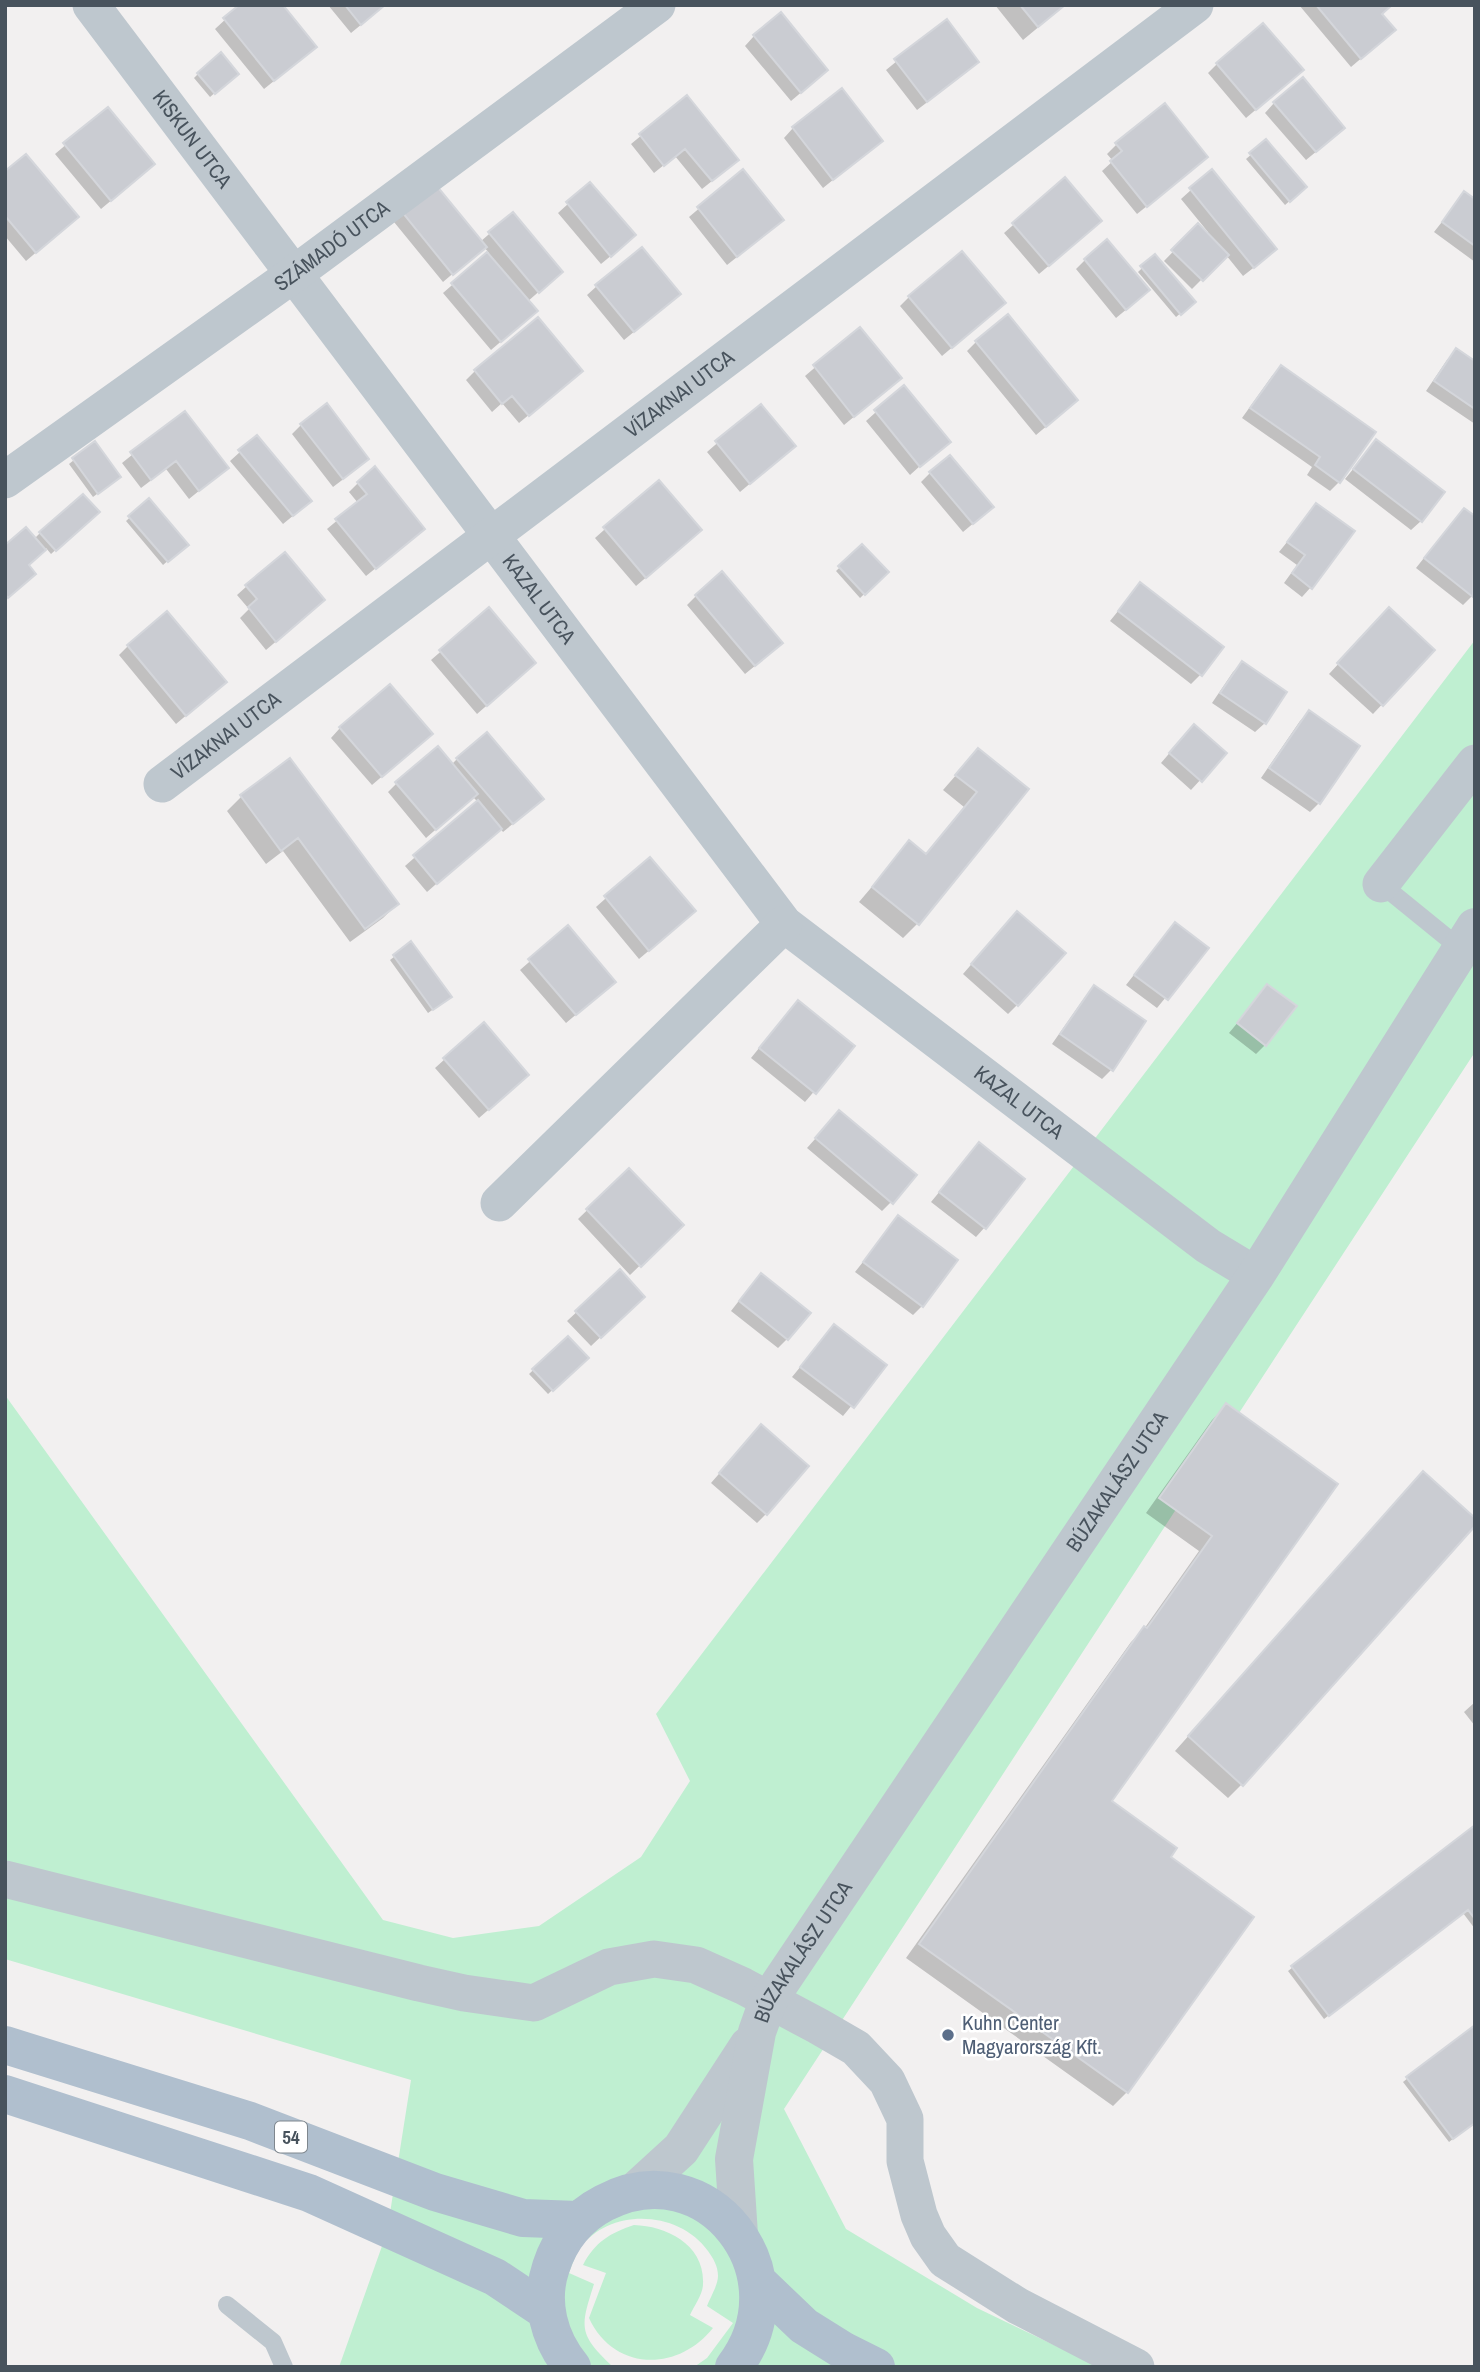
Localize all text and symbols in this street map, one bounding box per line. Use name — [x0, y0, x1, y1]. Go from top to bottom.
street label: KISKUN UTCA — [146, 84, 239, 194]
street label: SZÁMADÓ UTCA — [268, 193, 396, 298]
street label: VÍZAKNAI UTCA — [618, 342, 740, 444]
street label: KAZAL UTCA — [496, 548, 583, 650]
street label: VÍZAKNAI UTCA — [165, 684, 287, 786]
street label: KAZAL UTCA — [968, 1059, 1070, 1146]
street label: BÚZAKALÁSZ UTCA — [1059, 1405, 1175, 1557]
street label: BÚZAKALÁSZ UTCA — [747, 1875, 859, 2026]
place label: Kuhn Center Magyarország Kft. — [962, 2008, 1102, 2061]
marker: Kuhn Center Magyarország Kft. — [940, 2027, 956, 2043]
road number: 54 — [275, 2122, 307, 2152]

